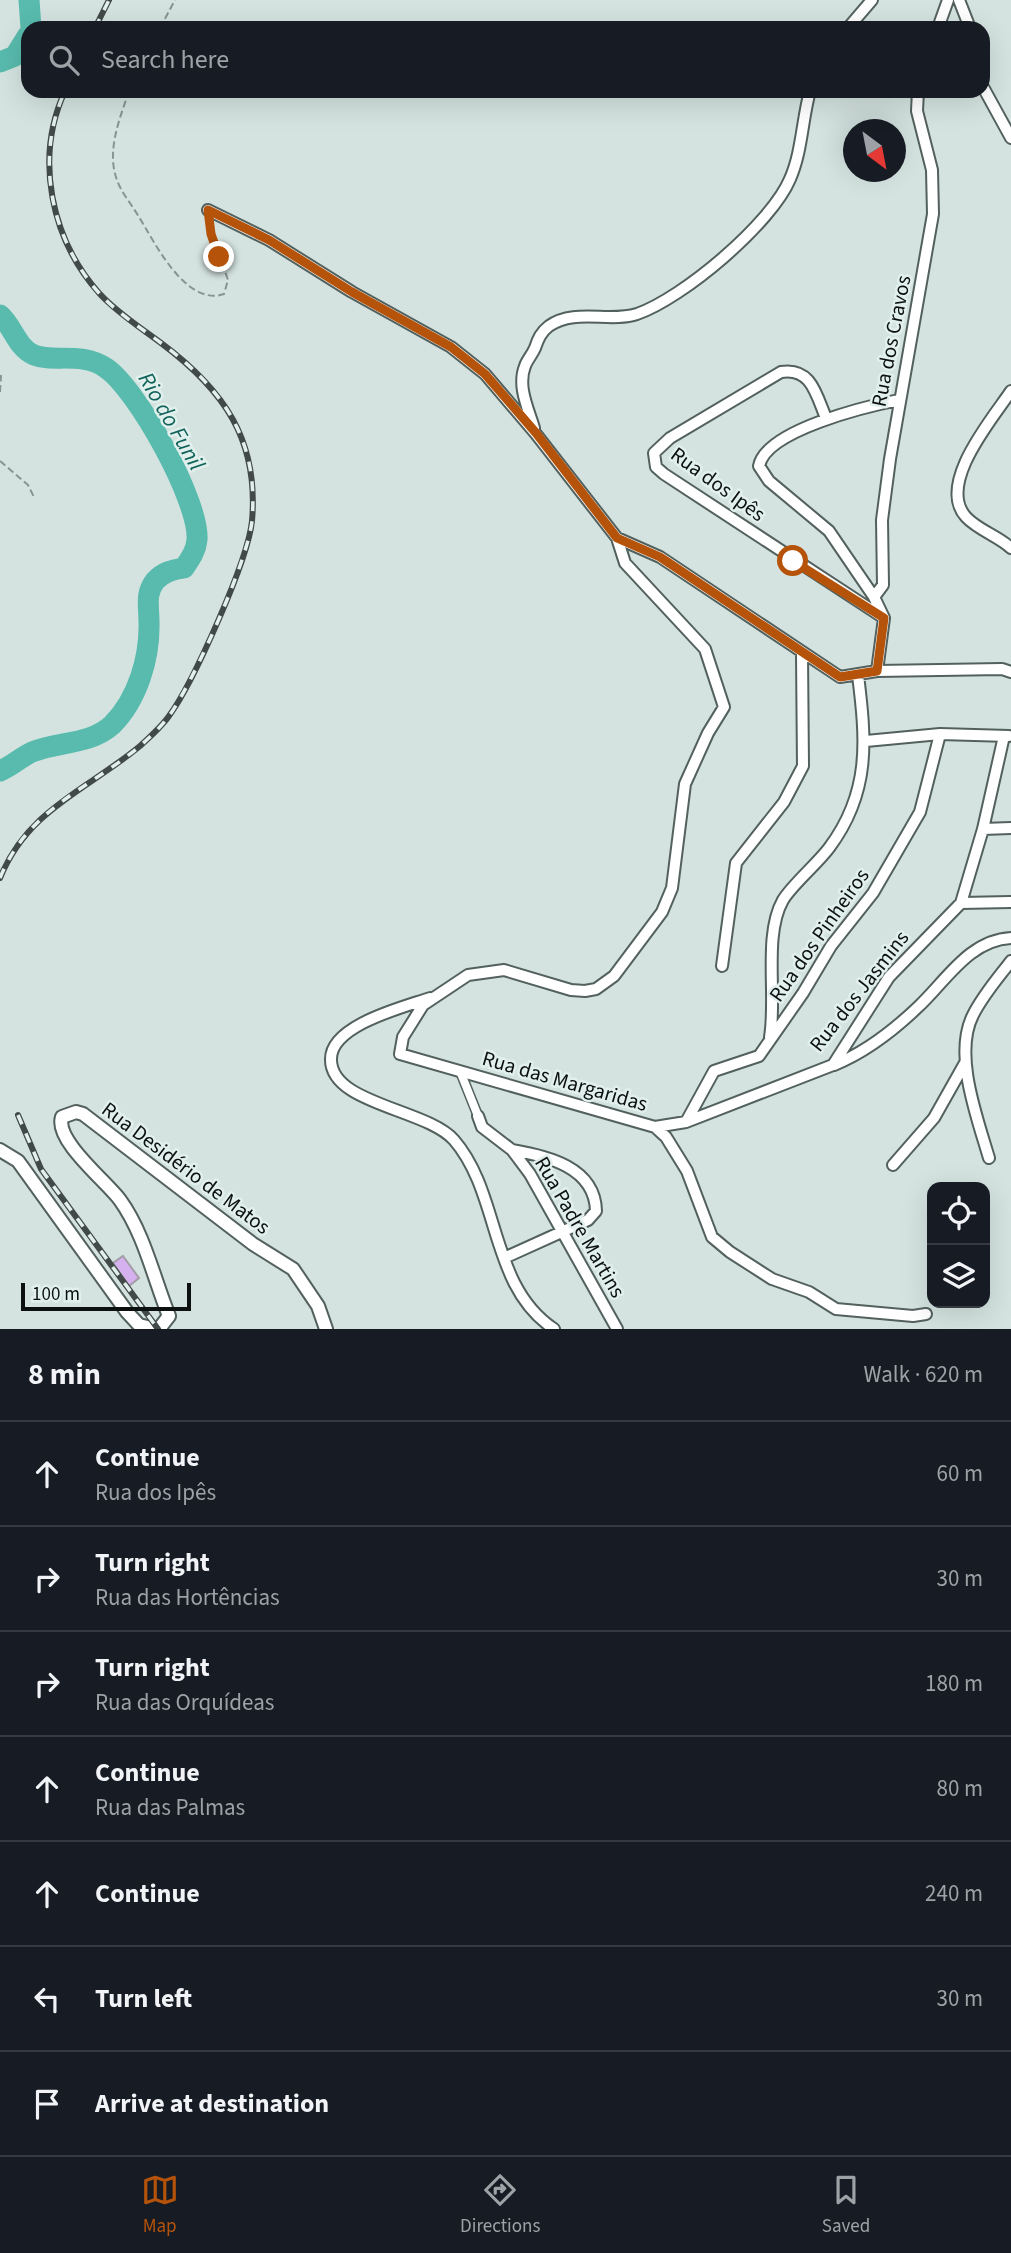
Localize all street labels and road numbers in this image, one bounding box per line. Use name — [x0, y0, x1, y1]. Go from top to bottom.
street label: Rua dos Cravos — [864, 272, 918, 409]
street label: Rua dos Ipês — [664, 439, 772, 529]
street label: Rua dos Pinheiros — [762, 862, 876, 1008]
street label: Rua dos Jasmins — [802, 924, 916, 1058]
street label: Rua das Margaridas — [479, 1043, 651, 1119]
street label: Rua Desidério de Matos — [95, 1095, 277, 1242]
street label: Rua Padre Martins — [527, 1151, 633, 1303]

